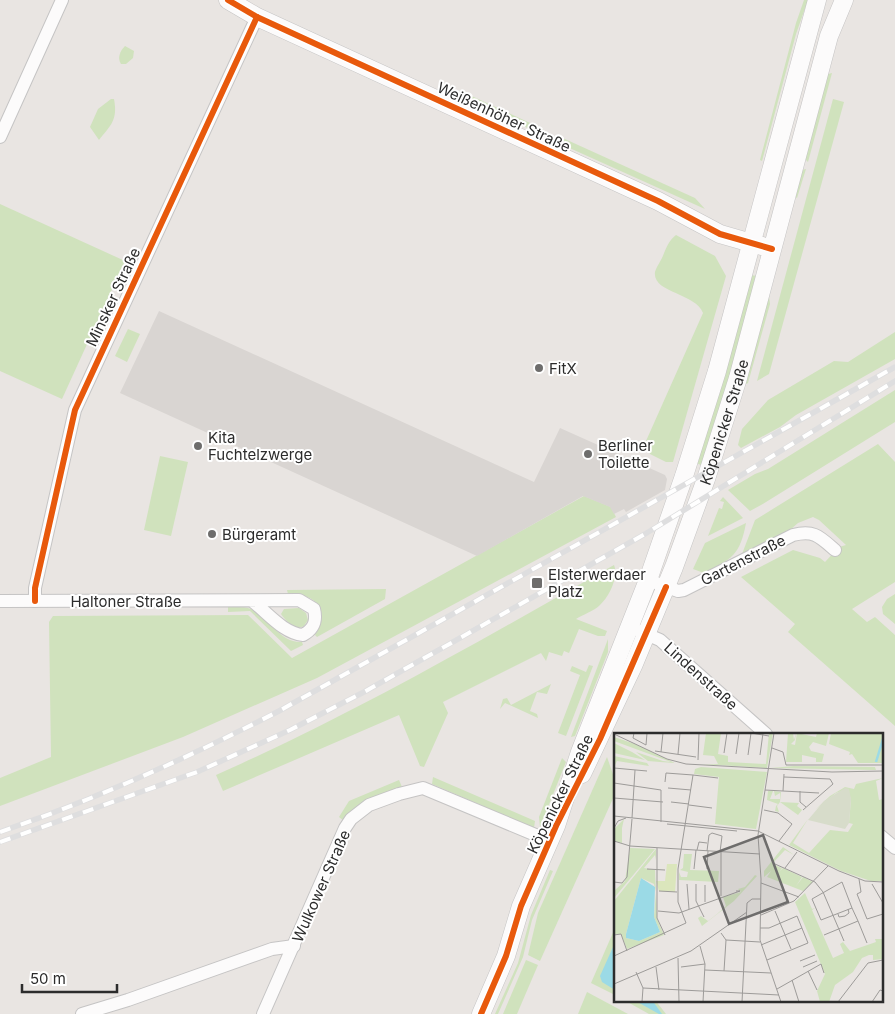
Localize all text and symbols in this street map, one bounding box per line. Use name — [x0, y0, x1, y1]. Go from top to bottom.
street label: Weißenhöher Straße — [434, 78, 574, 156]
street label: Minsker Straße — [82, 244, 144, 350]
street label: Köpenicker Straße — [695, 357, 752, 487]
place label: FitX — [549, 359, 577, 378]
marker: FitX — [533, 362, 545, 374]
place label: Kita Fuchtelzwerge — [208, 428, 312, 464]
place label: Berliner Toilette — [598, 436, 653, 472]
marker: Kita Fuchtelzwerge — [192, 440, 204, 452]
marker: Berliner Toilette — [582, 448, 594, 460]
place label: Bürgeramt — [222, 525, 296, 544]
marker: Bürgeramt — [206, 528, 218, 540]
street label: Gartenstraße — [697, 530, 789, 590]
place label: Elsterwerdaer Platz — [548, 565, 646, 601]
marker: Elsterwerdaer Platz — [530, 576, 544, 590]
street label: Haltoner Straße — [70, 592, 182, 611]
street label: Lindenstraße — [660, 638, 742, 714]
street label: Köpenicker Straße — [523, 731, 597, 857]
inset map — [614, 733, 882, 1002]
street label: Wulkower Straße — [288, 827, 354, 945]
scale bar — [22, 962, 118, 994]
text: 50 m — [30, 969, 66, 988]

